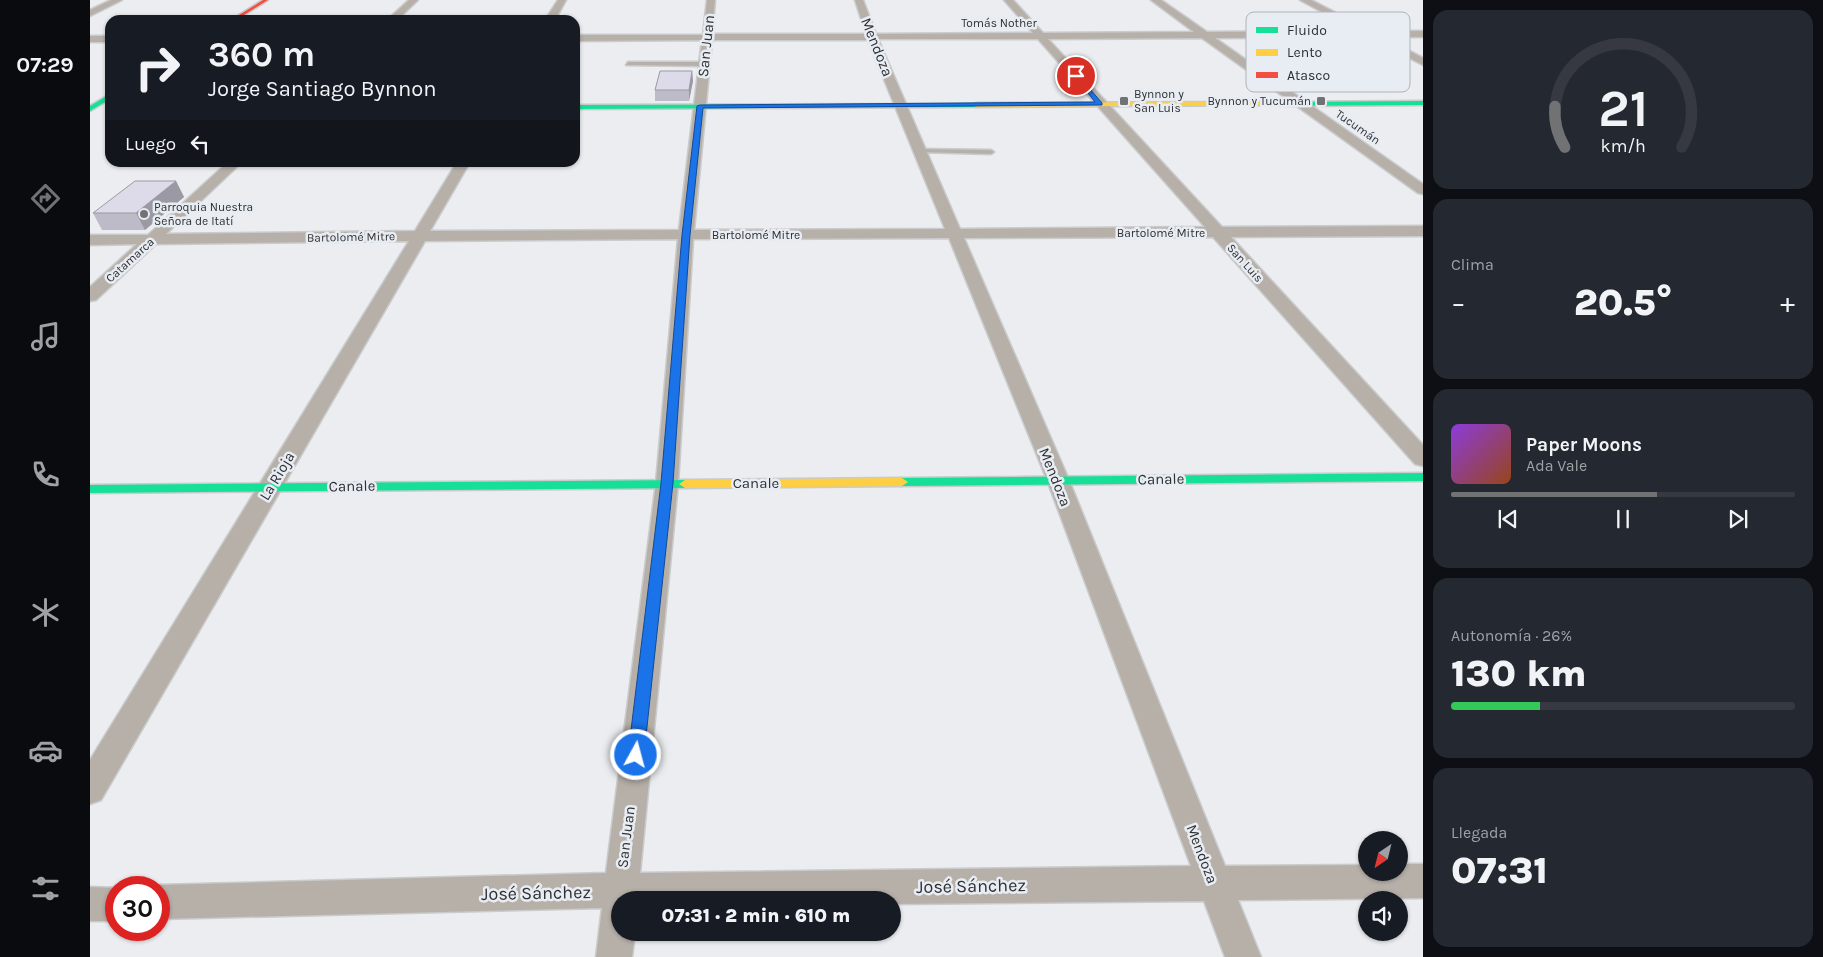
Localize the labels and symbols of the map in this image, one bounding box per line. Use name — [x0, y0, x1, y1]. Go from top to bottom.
legend — [1246, 12, 1410, 92]
street label: San Juan — [694, 14, 718, 78]
street label: Mendoza — [857, 15, 897, 79]
street label: Tomás Nother — [961, 16, 1037, 30]
text: Fluido — [1287, 22, 1327, 39]
text: Lento — [1287, 44, 1322, 61]
pin — [1055, 55, 1097, 97]
text: Atasco — [1287, 67, 1330, 84]
place label: Bynnon y San Luis — [1134, 87, 1184, 115]
place label: Bynnon y Tucumán — [1207, 94, 1311, 108]
marker: Bynnon y San Luis — [1118, 95, 1130, 107]
marker: Bynnon y Tucumán — [1315, 95, 1327, 107]
street label: Tucumán — [1333, 107, 1383, 147]
place label: Parroquia Nuestra Señora de Itatí — [154, 200, 253, 228]
marker: Parroquia Nuestra Señora de Itatí — [138, 208, 150, 220]
street label: Bartolomé Mitre — [1117, 226, 1205, 240]
street label: Bartolomé Mitre — [712, 228, 800, 242]
street label: Bartolomé Mitre — [307, 229, 395, 245]
street label: Catamarca — [103, 235, 157, 285]
street label: San Luis — [1224, 241, 1266, 285]
street label: Mendoza — [1035, 445, 1075, 509]
street label: La Rioja — [255, 448, 299, 504]
street label: Canale — [1138, 470, 1184, 488]
street label: Canale — [733, 474, 779, 492]
street label: Canale — [329, 477, 375, 495]
position arrow — [609, 728, 661, 780]
street label: San Juan — [613, 805, 639, 869]
street label: Mendoza — [1183, 822, 1221, 886]
north arrow — [1358, 831, 1408, 881]
street label: José Sánchez — [916, 874, 1026, 898]
speed limit sign: 30 — [105, 876, 170, 941]
street label: José Sánchez — [481, 881, 591, 905]

